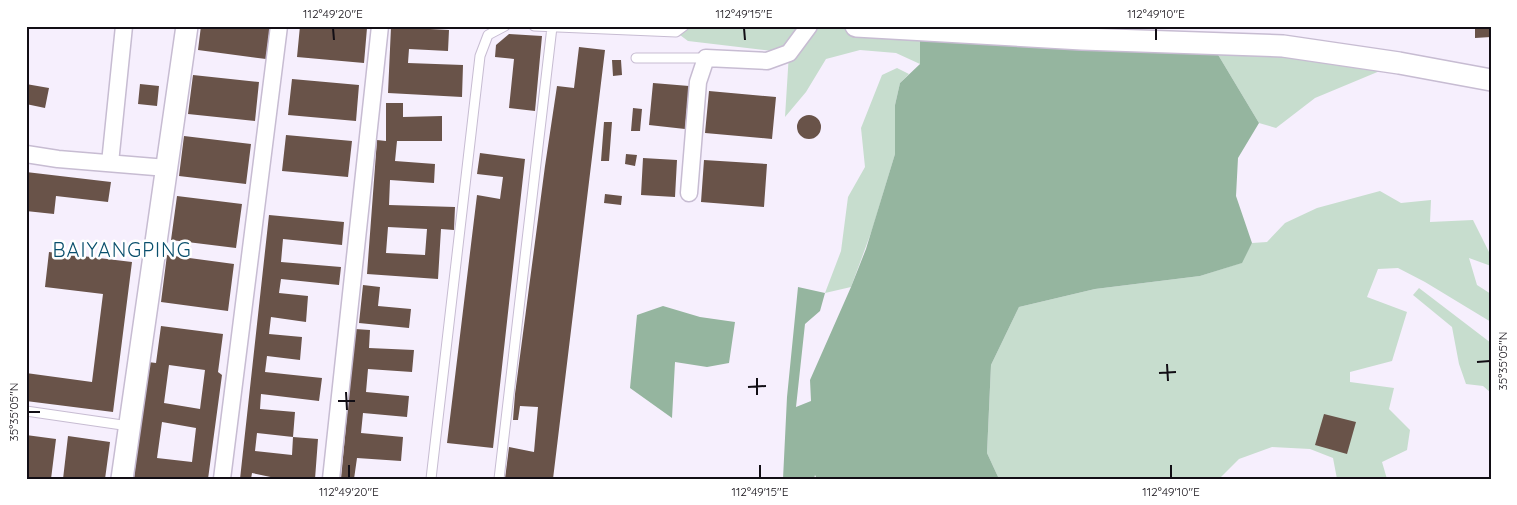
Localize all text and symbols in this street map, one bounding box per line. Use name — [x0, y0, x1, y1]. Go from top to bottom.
text: 112°49'20"E — [303, 6, 363, 21]
text: 112°49'15"E — [715, 6, 773, 21]
text: 112°49'10"E — [1127, 6, 1185, 21]
district label: BAIYANGPING — [52, 237, 192, 262]
text: 35°35'05"N — [1495, 332, 1510, 390]
text: 35°35'05"N — [6, 383, 21, 441]
text: 112°49'20"E — [319, 484, 379, 499]
text: 112°49'15"E — [731, 484, 789, 499]
text: 112°49'10"E — [1142, 484, 1200, 499]

